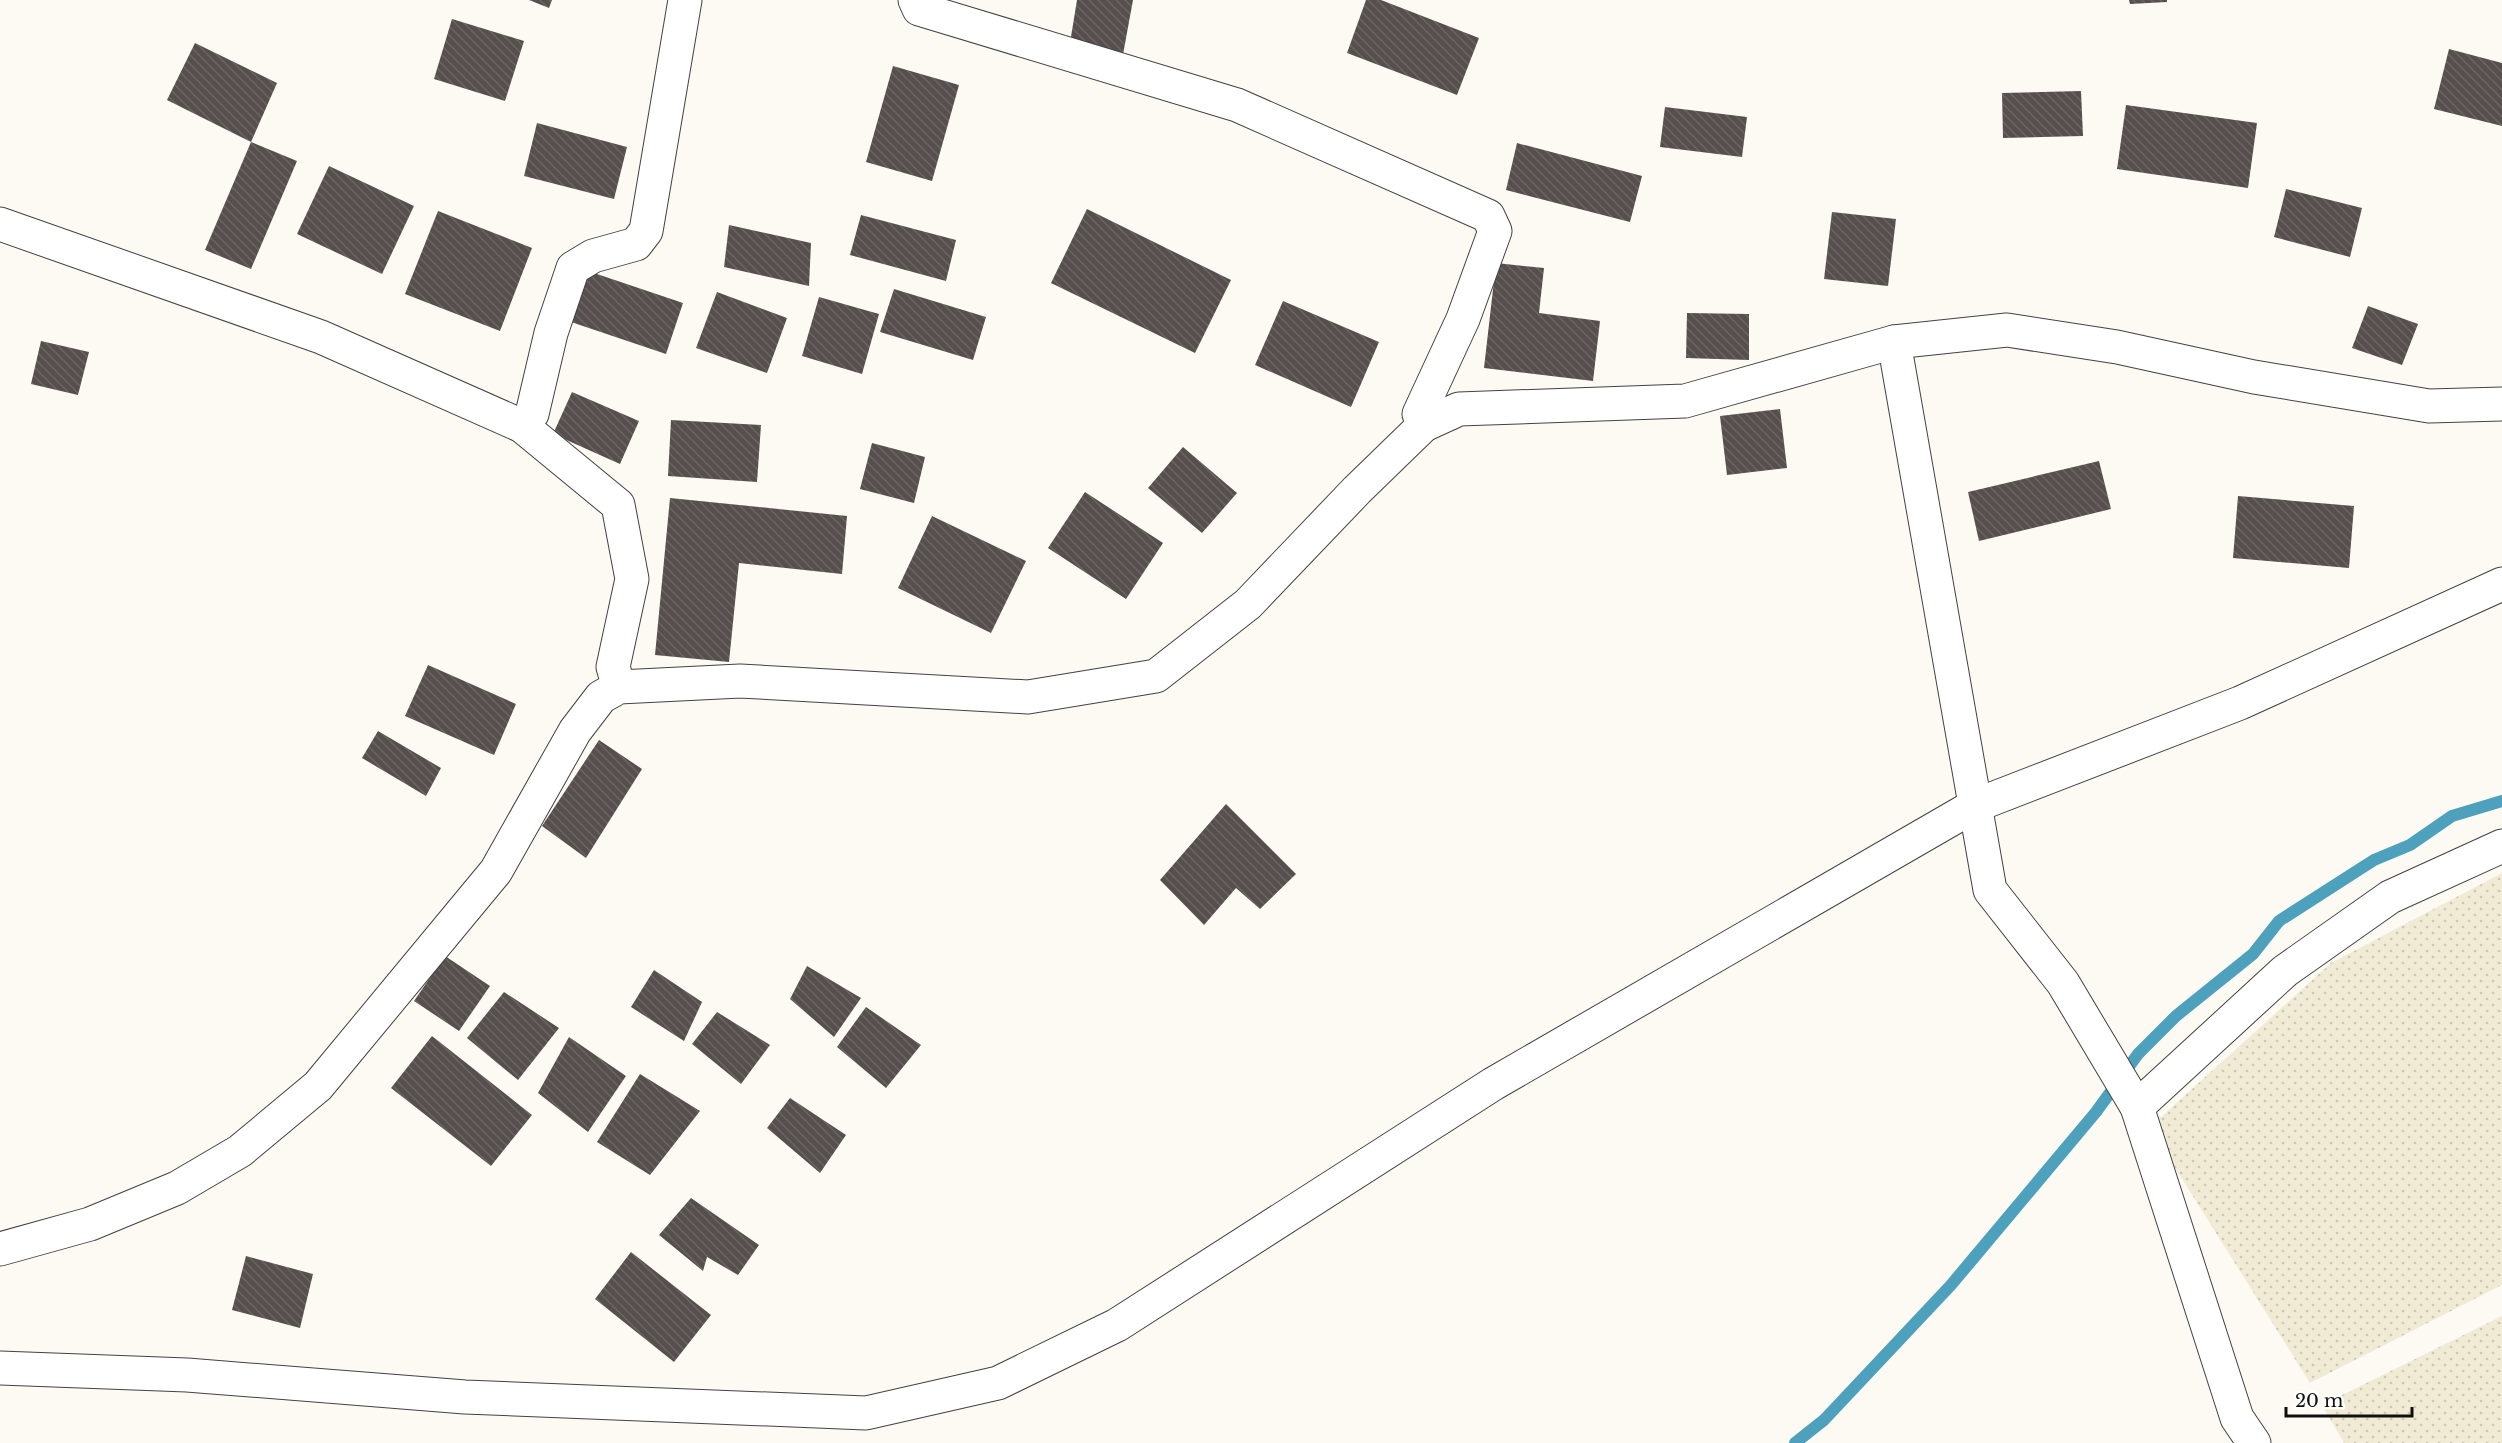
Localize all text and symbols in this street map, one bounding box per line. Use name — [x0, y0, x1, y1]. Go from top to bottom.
scale bar — [2286, 1380, 2412, 1418]
text: 20 m — [2295, 1390, 2343, 1412]

